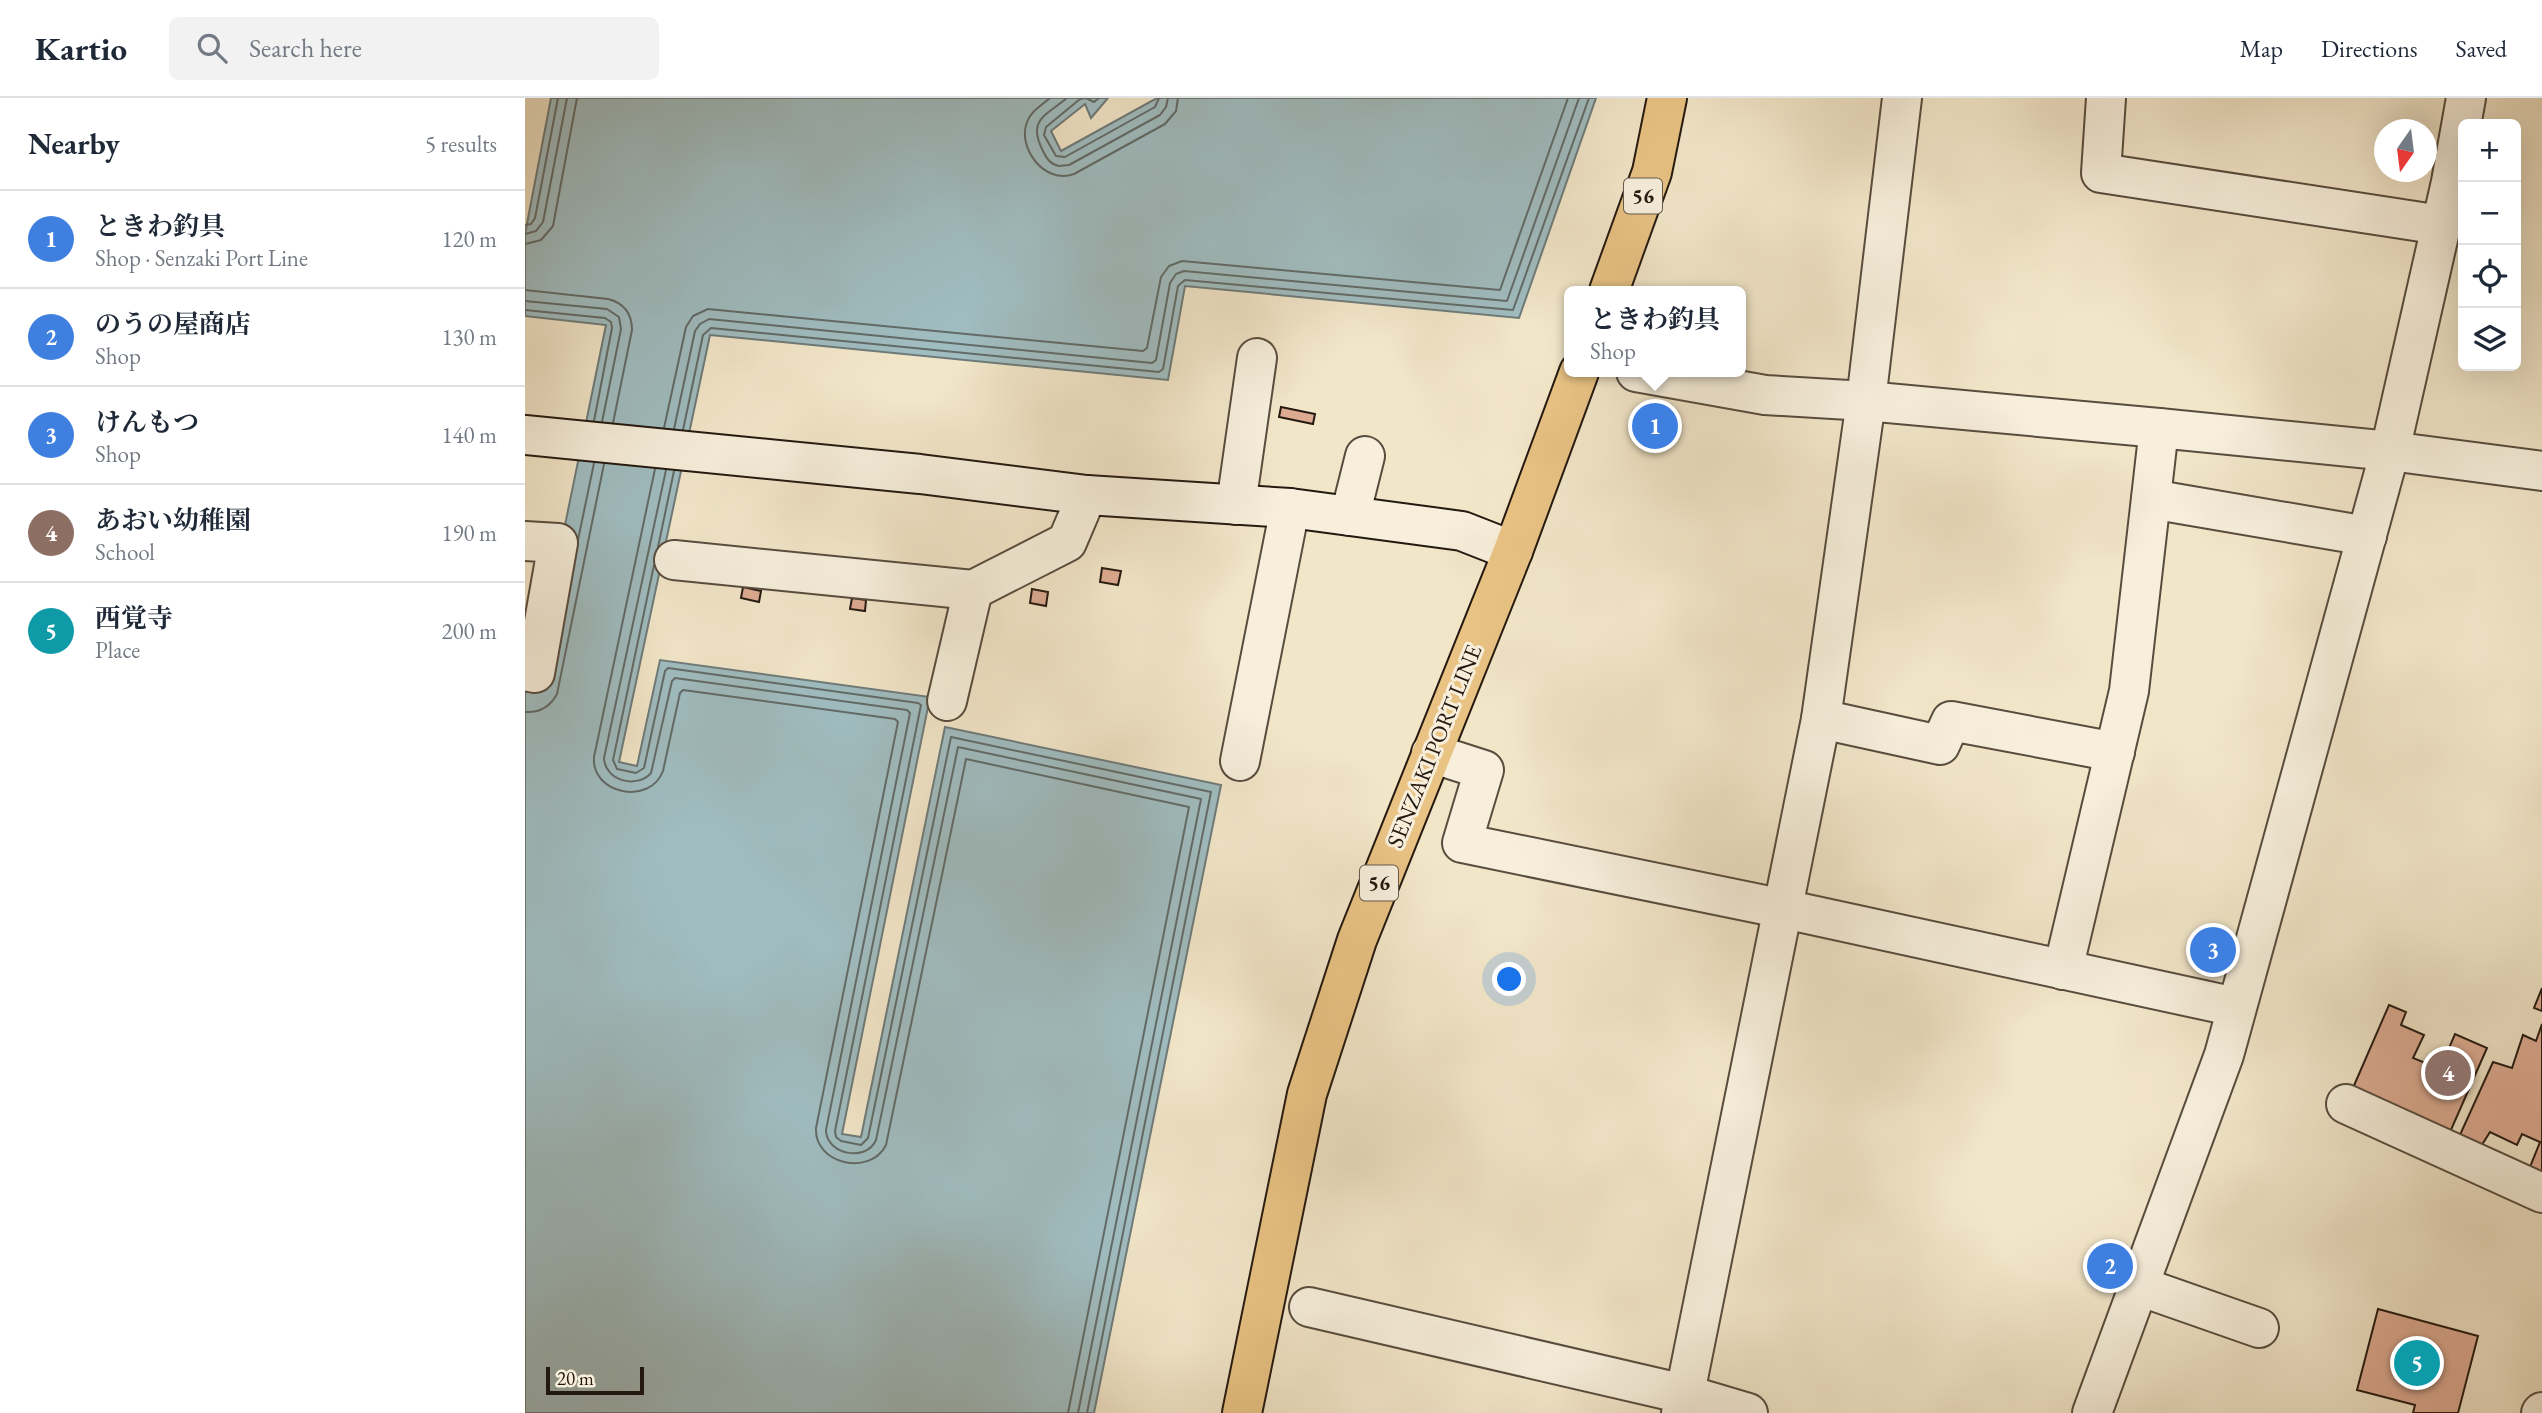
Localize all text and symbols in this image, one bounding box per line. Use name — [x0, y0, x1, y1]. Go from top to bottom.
search box — [169, 17, 659, 80]
text: Kartio — [35, 27, 127, 70]
icon: search — [193, 29, 231, 67]
text: Search here — [249, 31, 362, 65]
text: Map — [2240, 33, 2283, 64]
text: Directions — [2321, 33, 2418, 64]
text: Saved — [2456, 33, 2507, 64]
north arrow — [2374, 119, 2437, 182]
map controls — [2458, 119, 2521, 371]
button: + — [2458, 119, 2521, 182]
text: Nearby — [28, 124, 120, 163]
text: 5 results — [425, 129, 497, 159]
road number: 56 — [1624, 178, 1662, 214]
button: − — [2458, 182, 2521, 245]
text: ときわ釣具 — [95, 209, 225, 243]
text: 1 — [45, 224, 57, 254]
text: 120 m — [441, 224, 497, 254]
text: Shop · Senzaki Port Line — [95, 243, 308, 273]
button: locate — [2458, 245, 2521, 308]
popup — [1564, 286, 1746, 377]
text: ときわ釣具 — [1590, 302, 1720, 336]
text: のうの屋商店 — [95, 307, 251, 341]
button: layers — [2458, 308, 2521, 371]
text: 2 — [45, 322, 57, 352]
text: 130 m — [441, 322, 497, 352]
text: Shop — [1590, 336, 1636, 366]
text: Shop — [95, 341, 141, 371]
pin: 1 — [1632, 400, 1678, 452]
text: けんもつ — [95, 405, 199, 439]
text: 3 — [45, 420, 57, 450]
text: 140 m — [441, 420, 497, 450]
text: Shop — [95, 439, 141, 469]
text: あおい幼稚園 — [95, 503, 251, 537]
text: 4 — [45, 518, 57, 548]
text: 190 m — [441, 518, 497, 548]
text: School — [95, 537, 155, 567]
text: 西覚寺 — [95, 601, 173, 635]
text: 5 — [45, 616, 57, 646]
text: 200 m — [441, 616, 497, 646]
text: Place — [95, 635, 140, 665]
street label: SENZAKI PORT LINE — [1380, 640, 1488, 852]
road number: 56 — [1360, 866, 1398, 900]
pin: 3 — [2190, 924, 2236, 976]
your location — [1492, 962, 1526, 996]
pin: 4 — [2425, 1047, 2471, 1099]
pin: 2 — [2087, 1240, 2133, 1292]
pin: 5 — [2394, 1337, 2440, 1389]
scale bar — [546, 1364, 644, 1396]
text: 20 m — [557, 1366, 594, 1391]

